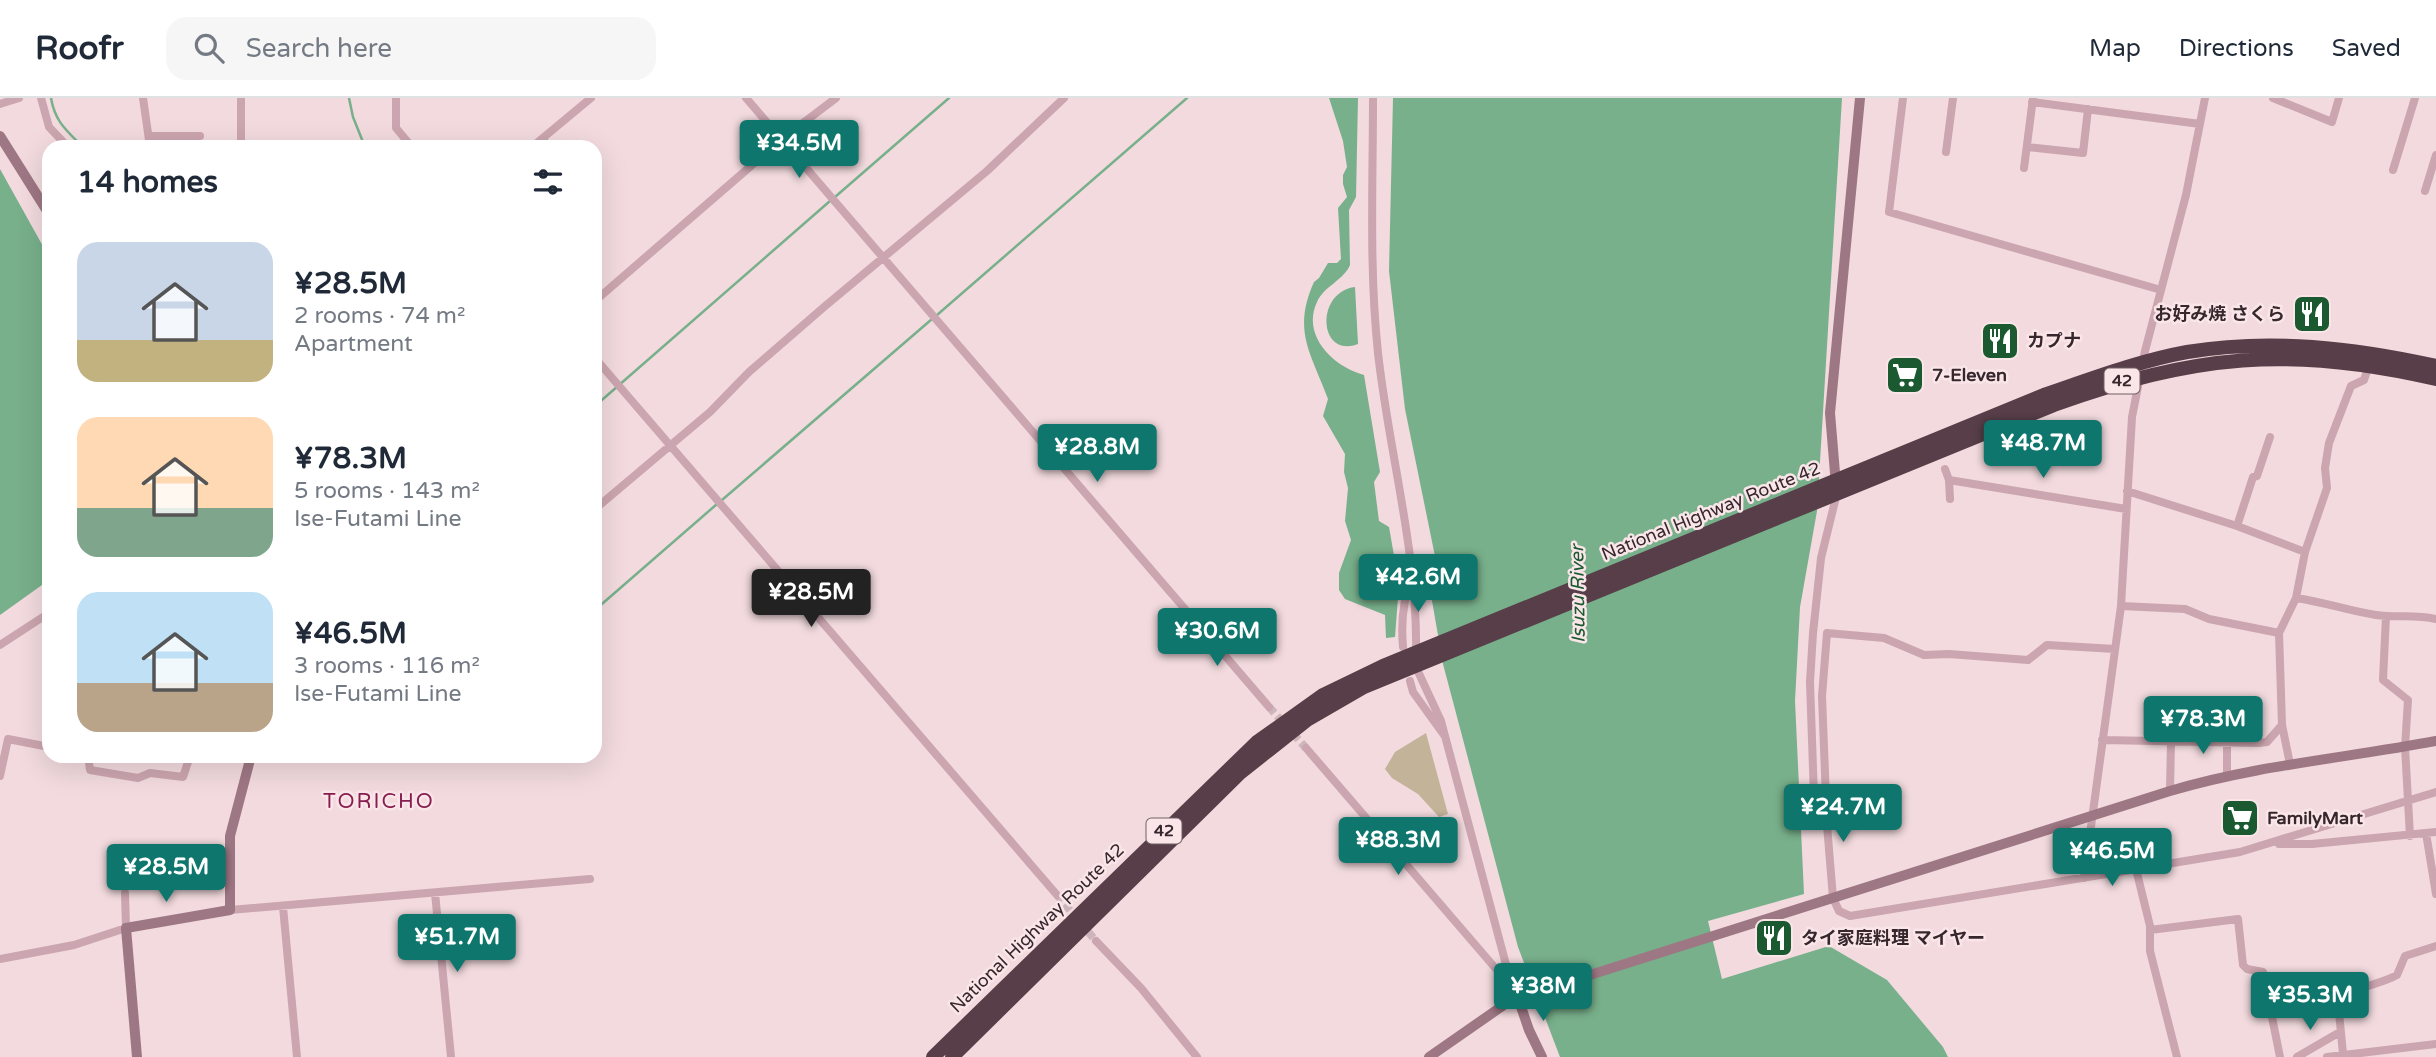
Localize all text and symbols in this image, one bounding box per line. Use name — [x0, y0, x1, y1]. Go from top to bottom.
search box — [166, 17, 656, 80]
text: Roofr — [35, 29, 124, 68]
icon: search — [190, 29, 228, 67]
text: Search here — [246, 33, 392, 64]
text: Map — [2089, 34, 2141, 63]
text: Directions — [2179, 34, 2294, 63]
text: Saved — [2332, 34, 2401, 63]
pin: ¥34.5M — [742, 120, 856, 180]
text: ¥34.5M — [756, 129, 842, 157]
icon: filters — [529, 163, 567, 201]
text: 14 homes — [77, 164, 218, 201]
text: ¥28.5M — [294, 265, 407, 302]
icon: home — [133, 270, 217, 354]
restaurant icon: お好み焼 さくら — [2291, 293, 2333, 335]
text: 2 rooms · 74 m² — [294, 302, 465, 330]
place label: お好み焼 さくら — [2154, 303, 2285, 325]
restaurant icon: カプナ — [1979, 320, 2021, 362]
text: Apartment — [294, 330, 413, 358]
place label: カプナ — [2027, 330, 2081, 352]
supermarket icon: 7-Eleven — [1884, 354, 1926, 396]
place label: 7-Eleven — [1932, 364, 2007, 386]
road number: 42 — [2104, 368, 2140, 394]
pin: ¥48.7M — [1986, 420, 2100, 480]
pin: ¥28.8M — [1040, 424, 1154, 484]
text: ¥48.7M — [2000, 429, 2086, 457]
text: ¥28.8M — [1054, 433, 1140, 461]
text: ¥78.3M — [294, 440, 407, 477]
icon: home — [133, 445, 217, 529]
street label: National Highway Route 42 — [1598, 457, 1824, 565]
text: 5 rooms · 143 m² — [294, 477, 480, 505]
text: Ise-Futami Line — [294, 505, 461, 533]
water label: Isuzu River — [1566, 542, 1590, 643]
pin: ¥42.6M — [1361, 554, 1475, 614]
text: ¥42.6M — [1375, 563, 1461, 591]
pin: ¥28.5M — [754, 570, 868, 629]
text: ¥28.5M — [768, 578, 854, 606]
pin: ¥30.6M — [1160, 608, 1274, 668]
text: ¥46.5M — [294, 615, 407, 652]
text: ¥30.6M — [1174, 617, 1260, 645]
icon: home — [133, 620, 217, 704]
text: 3 rooms · 116 m² — [294, 652, 480, 680]
text: Ise-Futami Line — [294, 680, 461, 708]
pin: ¥78.3M — [2146, 696, 2260, 756]
text: ¥78.3M — [2160, 705, 2246, 733]
pin: ¥24.7M — [1786, 784, 1900, 844]
district label: TORICHO — [323, 789, 435, 814]
text: ¥24.7M — [1800, 793, 1886, 821]
supermarket icon: FamilyMart — [2219, 797, 2261, 839]
place label: FamilyMart — [2267, 807, 2363, 829]
road number: 42 — [1146, 818, 1182, 844]
pin: ¥88.3M — [1341, 818, 1455, 877]
text: ¥88.3M — [1355, 826, 1441, 854]
pin: ¥46.5M — [2055, 828, 2169, 888]
text: ¥46.5M — [2069, 837, 2155, 865]
street label: National Highway Route 42 — [945, 839, 1129, 1017]
pin: ¥28.5M — [109, 844, 223, 904]
text: ¥28.5M — [123, 853, 209, 881]
pin: ¥51.7M — [400, 914, 514, 974]
restaurant icon: タイ家庭料理 マイヤー — [1753, 917, 1795, 959]
text: ¥51.7M — [414, 923, 500, 951]
place label: タイ家庭料理 マイヤー — [1801, 927, 1985, 949]
pin: ¥38M — [1502, 964, 1584, 1023]
text: ¥38M — [1510, 972, 1576, 1000]
pin: ¥35.3M — [2253, 972, 2367, 1032]
text: ¥35.3M — [2267, 981, 2353, 1009]

